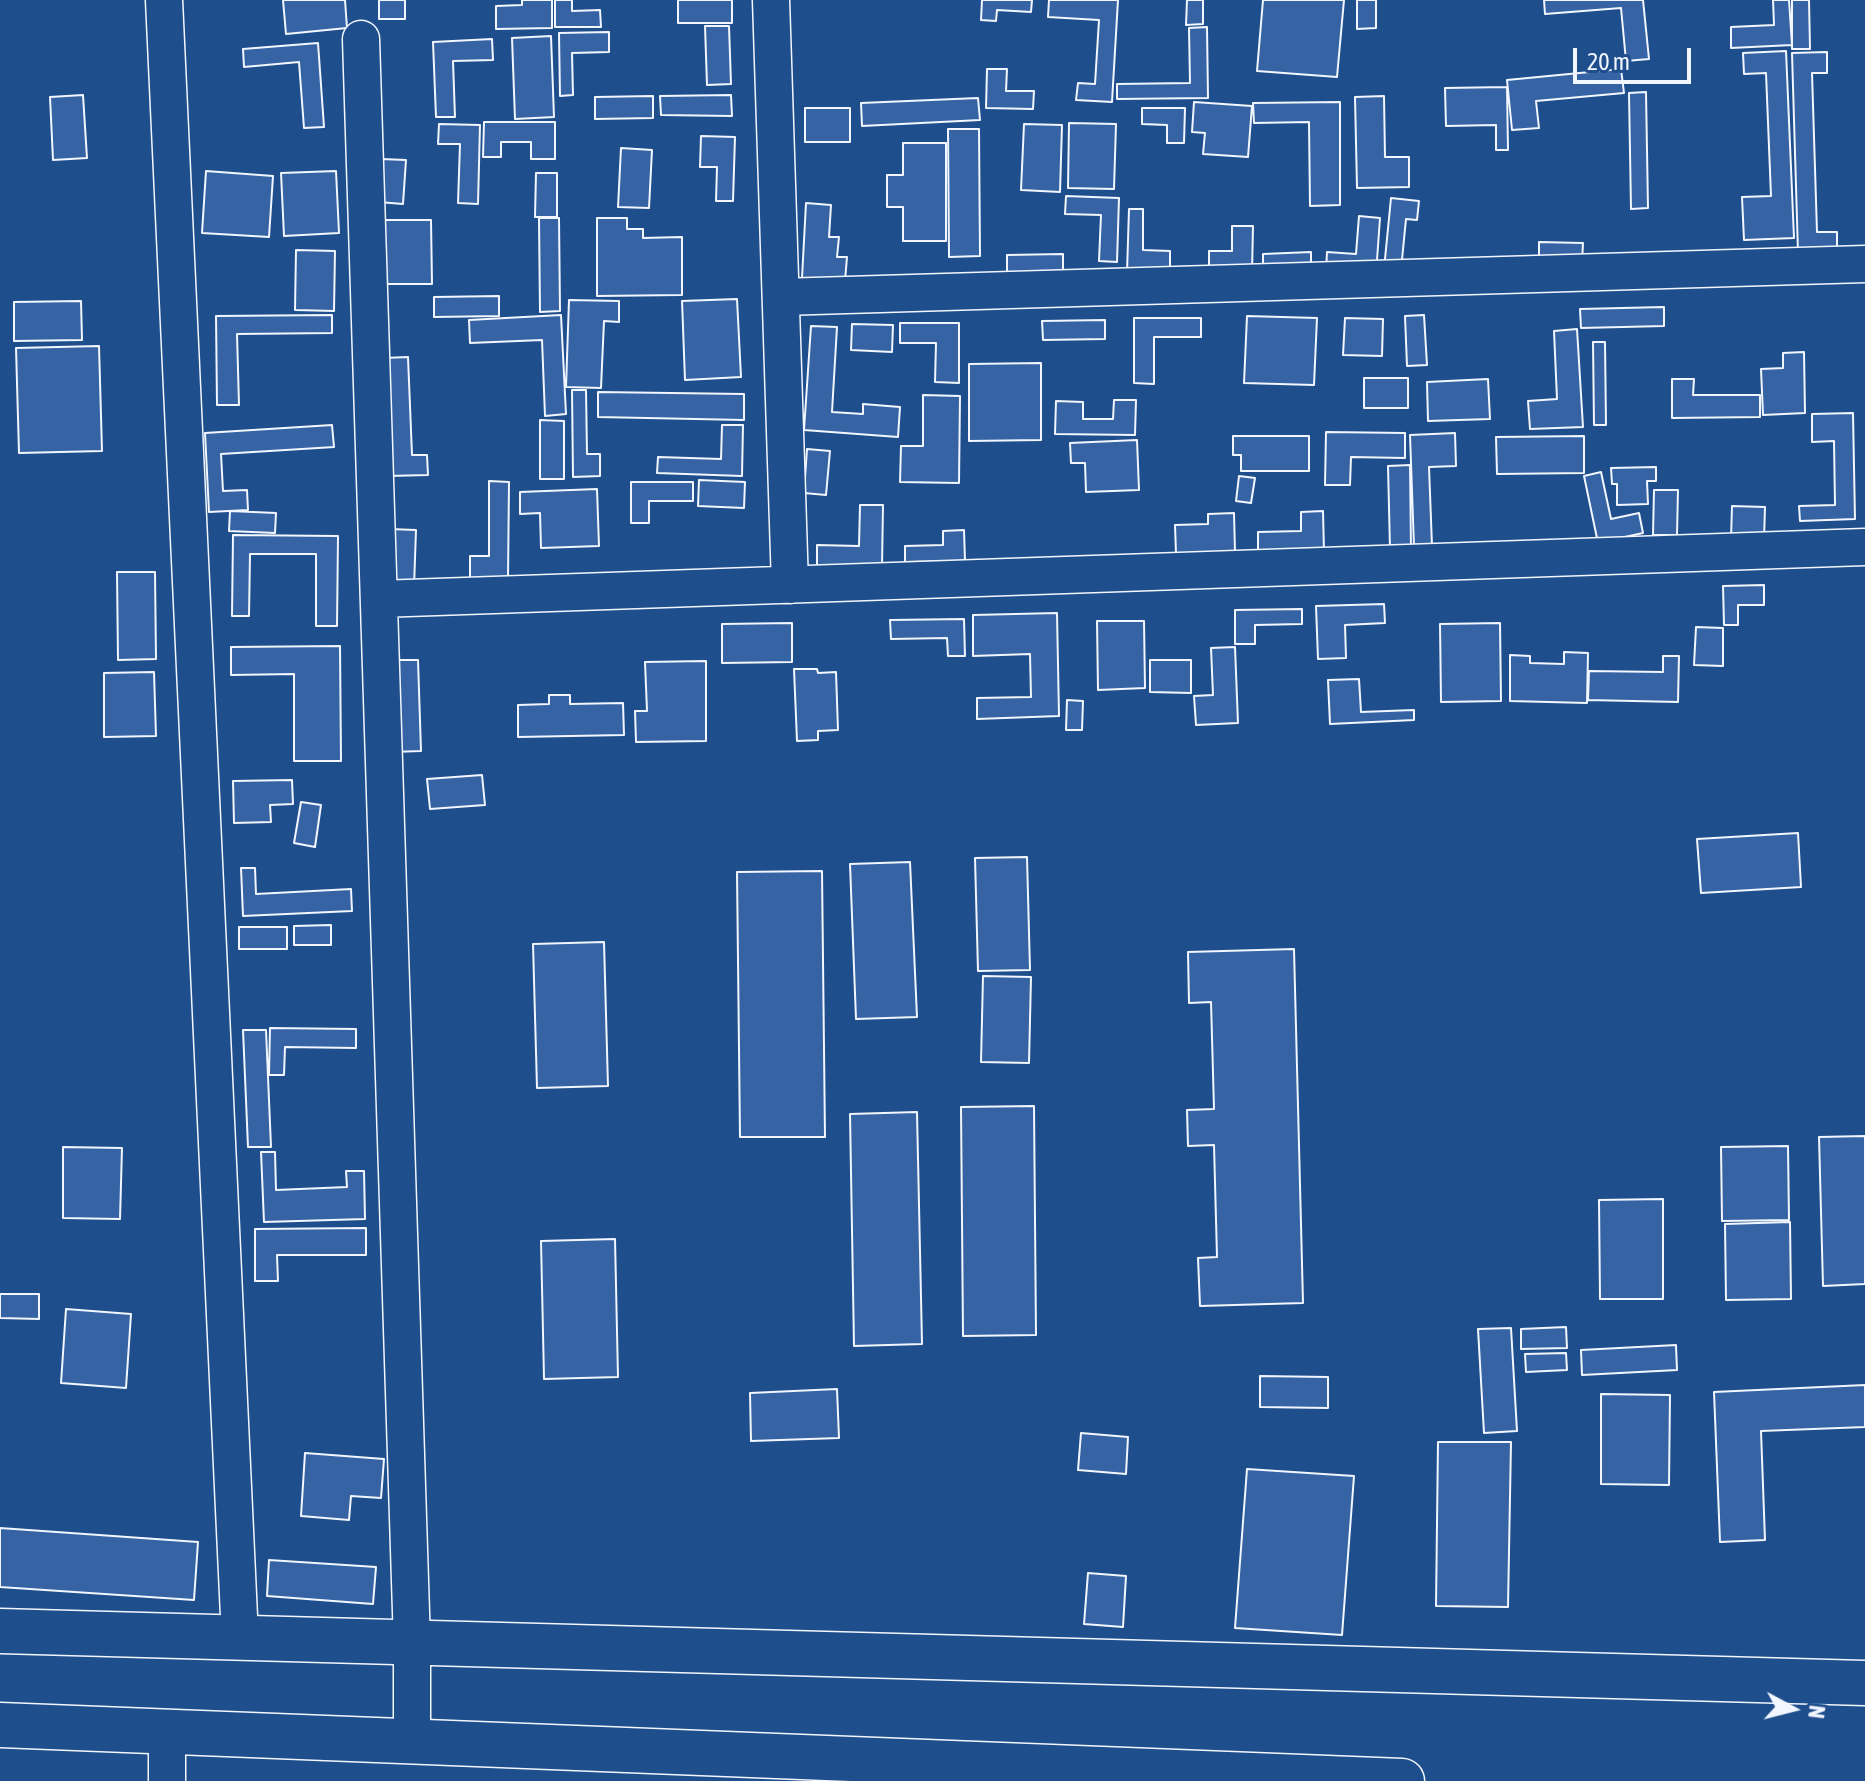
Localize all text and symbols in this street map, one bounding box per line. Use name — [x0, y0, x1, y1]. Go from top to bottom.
scale bar — [1577, 32, 1695, 82]
text: 20 m — [1587, 48, 1630, 75]
north arrow — [1753, 1669, 1833, 1749]
text: N — [1803, 1704, 1831, 1720]

